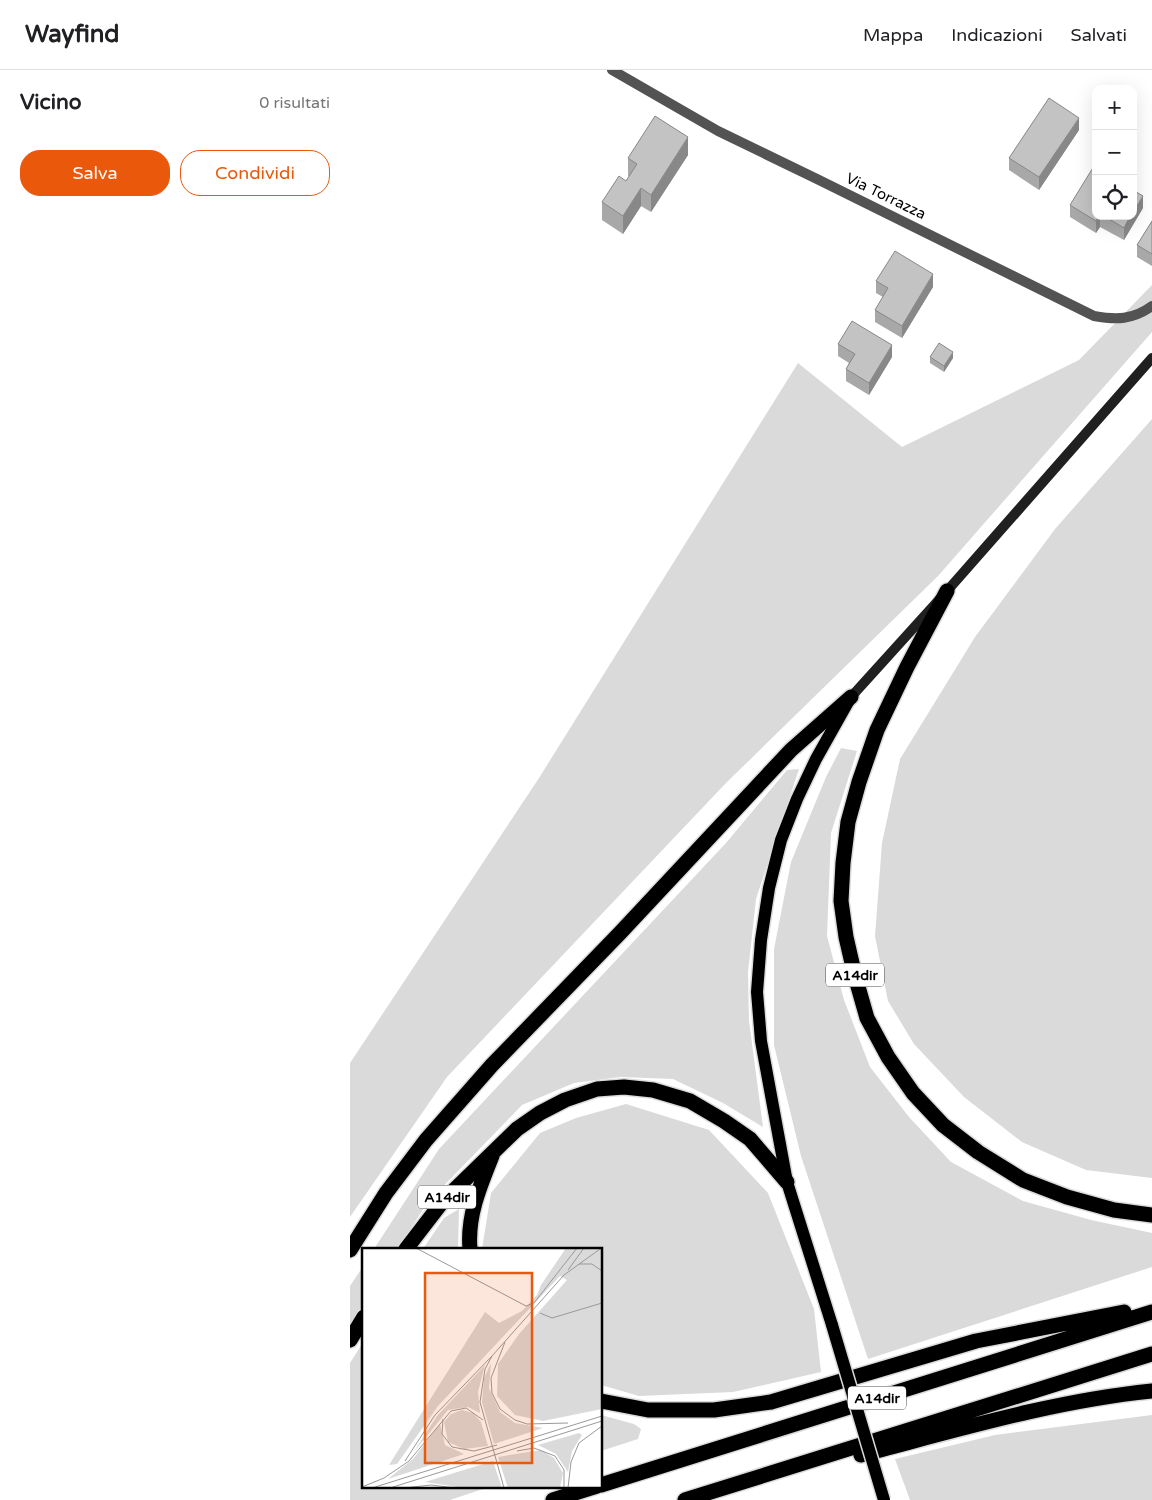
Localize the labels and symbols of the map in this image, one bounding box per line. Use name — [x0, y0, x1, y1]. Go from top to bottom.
street label: Via Torrazza — [843, 169, 929, 223]
road number: A14dir — [826, 964, 884, 986]
road number: A14dir — [418, 1186, 476, 1208]
inset map — [362, 1248, 602, 1488]
road number: A14dir — [848, 1386, 906, 1410]

